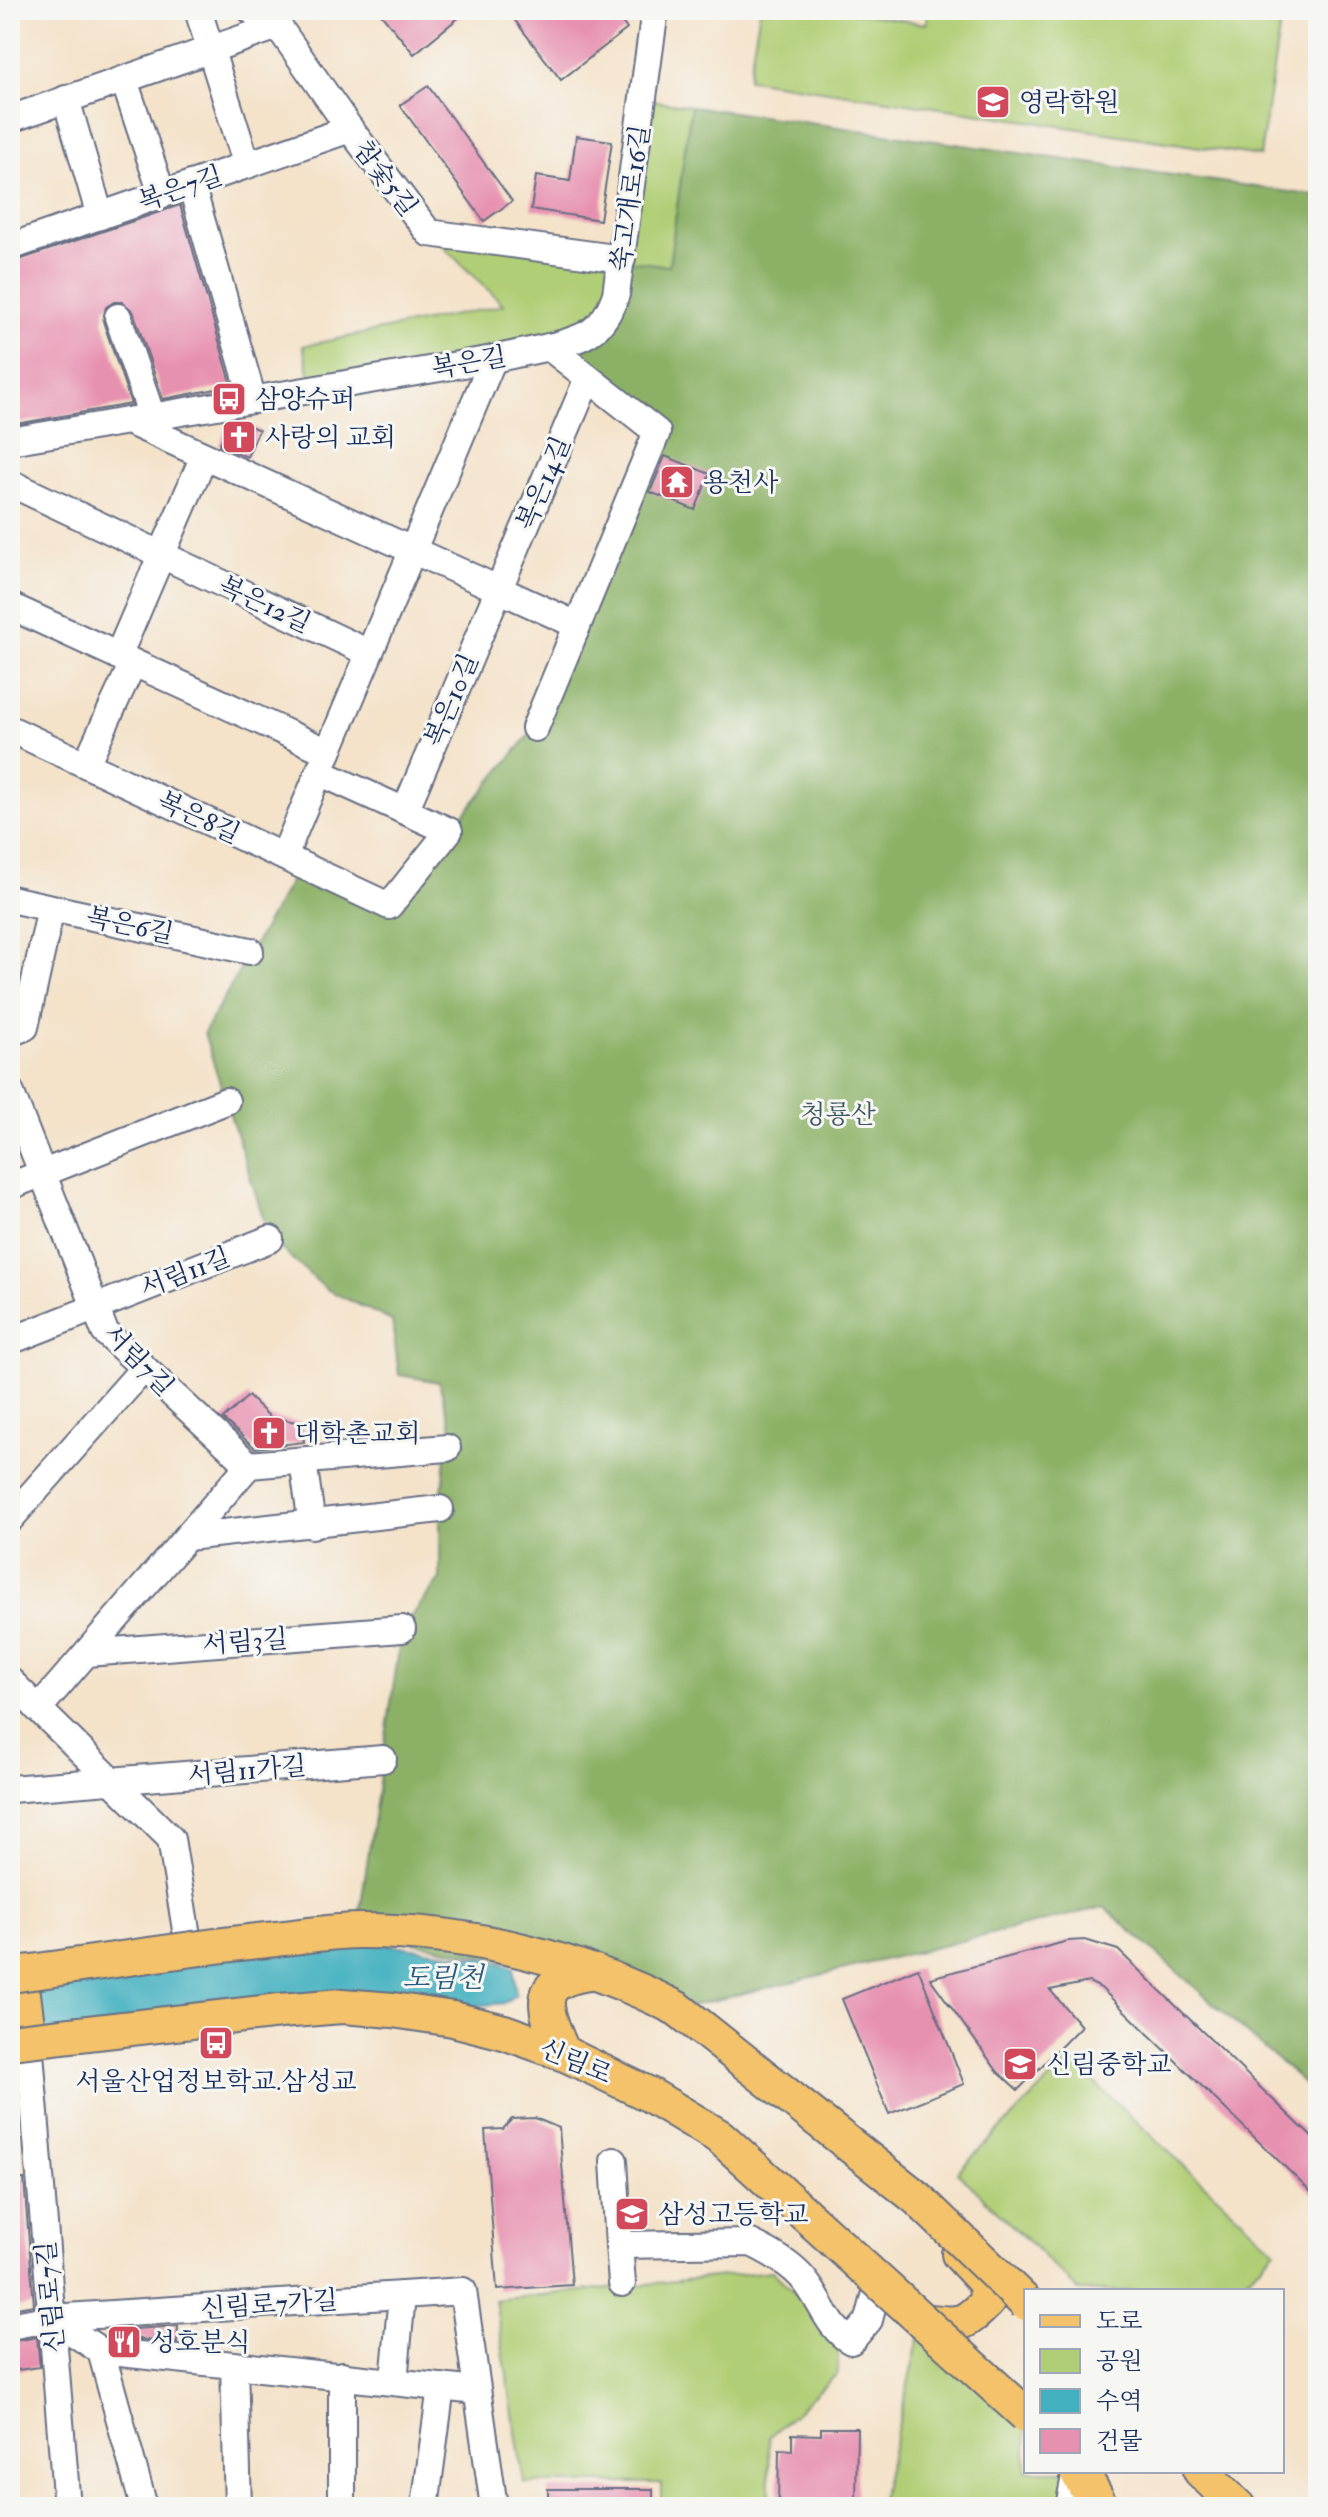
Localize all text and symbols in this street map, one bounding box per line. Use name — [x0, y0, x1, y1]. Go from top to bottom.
school or university icon: 영락학원 — [974, 83, 1012, 121]
place label: 영락학원 — [1019, 87, 1119, 119]
street label: 쑥고개로16길 — [605, 123, 657, 274]
street label: 참숯5길 — [346, 134, 424, 223]
street label: 복은7길 — [134, 160, 227, 218]
street label: 복은길 — [429, 341, 509, 385]
bus stop icon: 삼양슈퍼 — [210, 380, 248, 418]
place label: 삼양슈퍼 — [255, 384, 355, 416]
church icon: 사랑의 교회 — [220, 418, 258, 456]
place label: 사랑의 교회 — [265, 422, 396, 454]
street label: 복은14길 — [510, 432, 578, 535]
temple icon: 용천사 — [658, 463, 696, 501]
place label: 용천사 — [703, 467, 778, 499]
street label: 복은12길 — [213, 570, 316, 640]
street label: 복은10길 — [418, 649, 486, 752]
street label: 복은8길 — [152, 785, 245, 851]
street label: 복은6길 — [83, 901, 176, 951]
park label: 청룡산 — [800, 1099, 877, 1131]
street label: 서림11길 — [136, 1241, 235, 1305]
street label: 서림7길 — [96, 1318, 180, 1403]
church icon: 대학촌교회 — [250, 1414, 288, 1452]
place label: 대학촌교회 — [295, 1418, 421, 1450]
street label: 서림3길 — [201, 1623, 289, 1661]
street label: 서림11가길 — [186, 1750, 308, 1792]
water label: 도림천 — [402, 1961, 486, 1996]
bus stop icon: 서울산업정보학교.삼성교 — [197, 2024, 235, 2062]
street label: 신림로 — [535, 2032, 617, 2091]
school or university icon: 신림중학교 — [1001, 2045, 1039, 2083]
place label: 신림중학교 — [1046, 2049, 1172, 2081]
place label: 서울산업정보학교.삼성교 — [75, 2066, 357, 2098]
school or university icon: 삼성고등학교 — [613, 2195, 651, 2233]
place label: 삼성고등학교 — [658, 2199, 809, 2231]
street label: 신림로7길 — [30, 2240, 72, 2354]
street label: 신림로7가길 — [199, 2284, 339, 2326]
legend — [1024, 2289, 1284, 2473]
text: 도로 — [1096, 2306, 1142, 2337]
restaurant icon: 성호분식 — [105, 2323, 143, 2361]
place label: 성호분식 — [150, 2327, 250, 2359]
text: 공원 — [1096, 2346, 1142, 2377]
text: 수역 — [1096, 2386, 1142, 2417]
text: 건물 — [1096, 2426, 1142, 2457]

